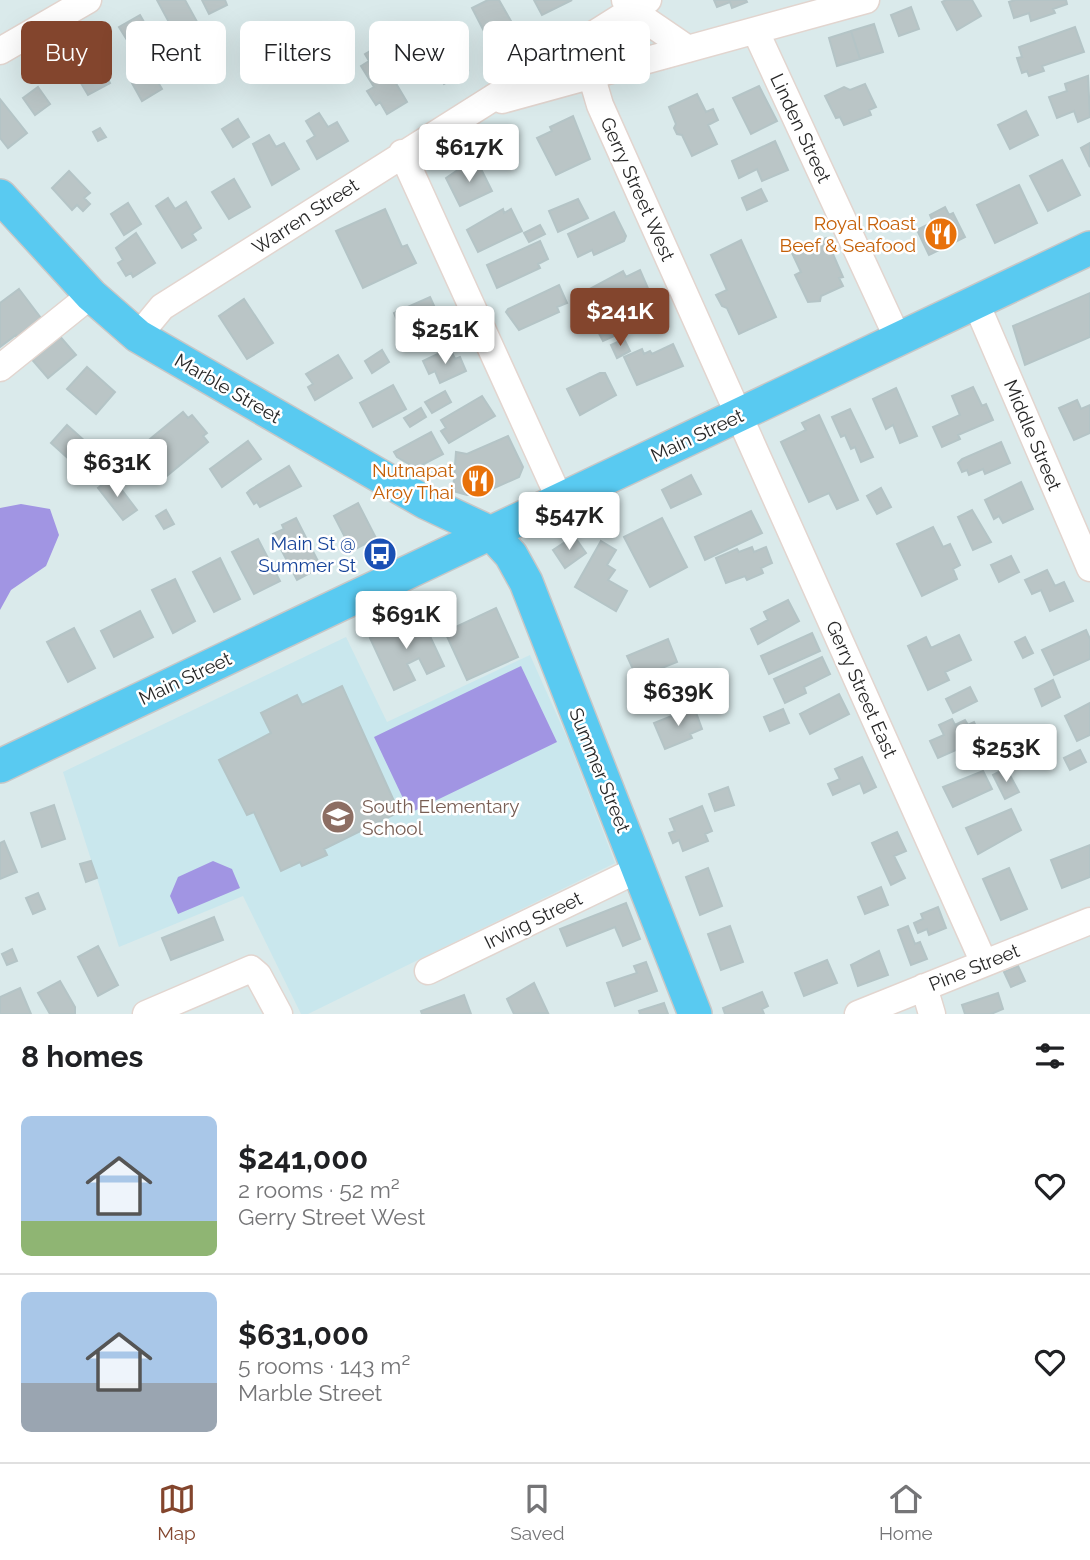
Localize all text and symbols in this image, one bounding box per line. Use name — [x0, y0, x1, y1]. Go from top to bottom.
chip: Buy — [21, 21, 112, 84]
chip: Rent — [126, 21, 226, 84]
chip: Filters — [240, 21, 355, 84]
chip: New — [369, 21, 469, 84]
chip: Apartment — [483, 21, 650, 84]
street label: Linden Street — [766, 70, 836, 187]
street label: Gerry Street West — [596, 114, 680, 265]
pin: $617K — [420, 124, 518, 184]
text: $617K — [435, 133, 503, 160]
street label: Warren Street — [248, 173, 363, 258]
place label: Royal Roast Beef & Seafood — [780, 212, 917, 256]
restaurant icon: Royal Roast Beef & Seafood — [922, 215, 960, 253]
pin: $241K — [571, 288, 669, 348]
text: $241K — [586, 297, 654, 324]
pin: $251K — [396, 306, 494, 366]
text: $251K — [411, 315, 479, 342]
street label: Marble Street — [171, 349, 286, 428]
street label: Middle Street — [1000, 376, 1066, 494]
street label: Main Street — [647, 404, 747, 466]
pin: $631K — [68, 440, 166, 499]
text: $631K — [83, 448, 151, 475]
place label: Nutnapat Aroy Thai — [372, 459, 455, 503]
restaurant icon: Nutnapat Aroy Thai — [459, 462, 497, 500]
pin: $547K — [520, 492, 618, 552]
text: $547K — [535, 501, 603, 528]
place label: Main St @ Summer St — [258, 532, 357, 576]
bus stop icon: Main St @ Summer St — [361, 535, 399, 573]
pin: $691K — [357, 592, 455, 651]
text: $691K — [372, 600, 440, 627]
street label: Gerry Street East — [822, 617, 902, 761]
street label: Main Street — [135, 647, 235, 709]
pin: $639K — [629, 668, 727, 728]
text: $639K — [643, 677, 713, 704]
street label: Summer Street — [565, 704, 635, 836]
pin: $253K — [957, 724, 1055, 784]
text: $253K — [972, 733, 1040, 760]
place label: South Elementary School — [362, 795, 520, 839]
school or university icon: South Elementary School — [319, 798, 357, 836]
street label: Irving Street — [481, 887, 586, 953]
street label: Pine Street — [926, 939, 1023, 995]
icon: filters — [1031, 1037, 1069, 1075]
text: 8 homes — [21, 1039, 143, 1074]
text: $241,000 — [238, 1141, 368, 1176]
icon: home — [77, 1144, 161, 1228]
icon: heart — [1031, 1167, 1069, 1205]
text: 2 rooms · 52 m² — [238, 1176, 400, 1203]
text: Gerry Street West — [238, 1203, 426, 1230]
text: $631,000 — [238, 1317, 369, 1352]
icon: home — [77, 1320, 161, 1404]
icon: heart — [1031, 1343, 1069, 1381]
text: 5 rooms · 143 m² — [238, 1352, 410, 1379]
text: Marble Street — [238, 1379, 382, 1406]
tab: Map — [157, 1480, 196, 1544]
tab: Saved — [510, 1480, 565, 1544]
tab: Home — [879, 1480, 933, 1544]

